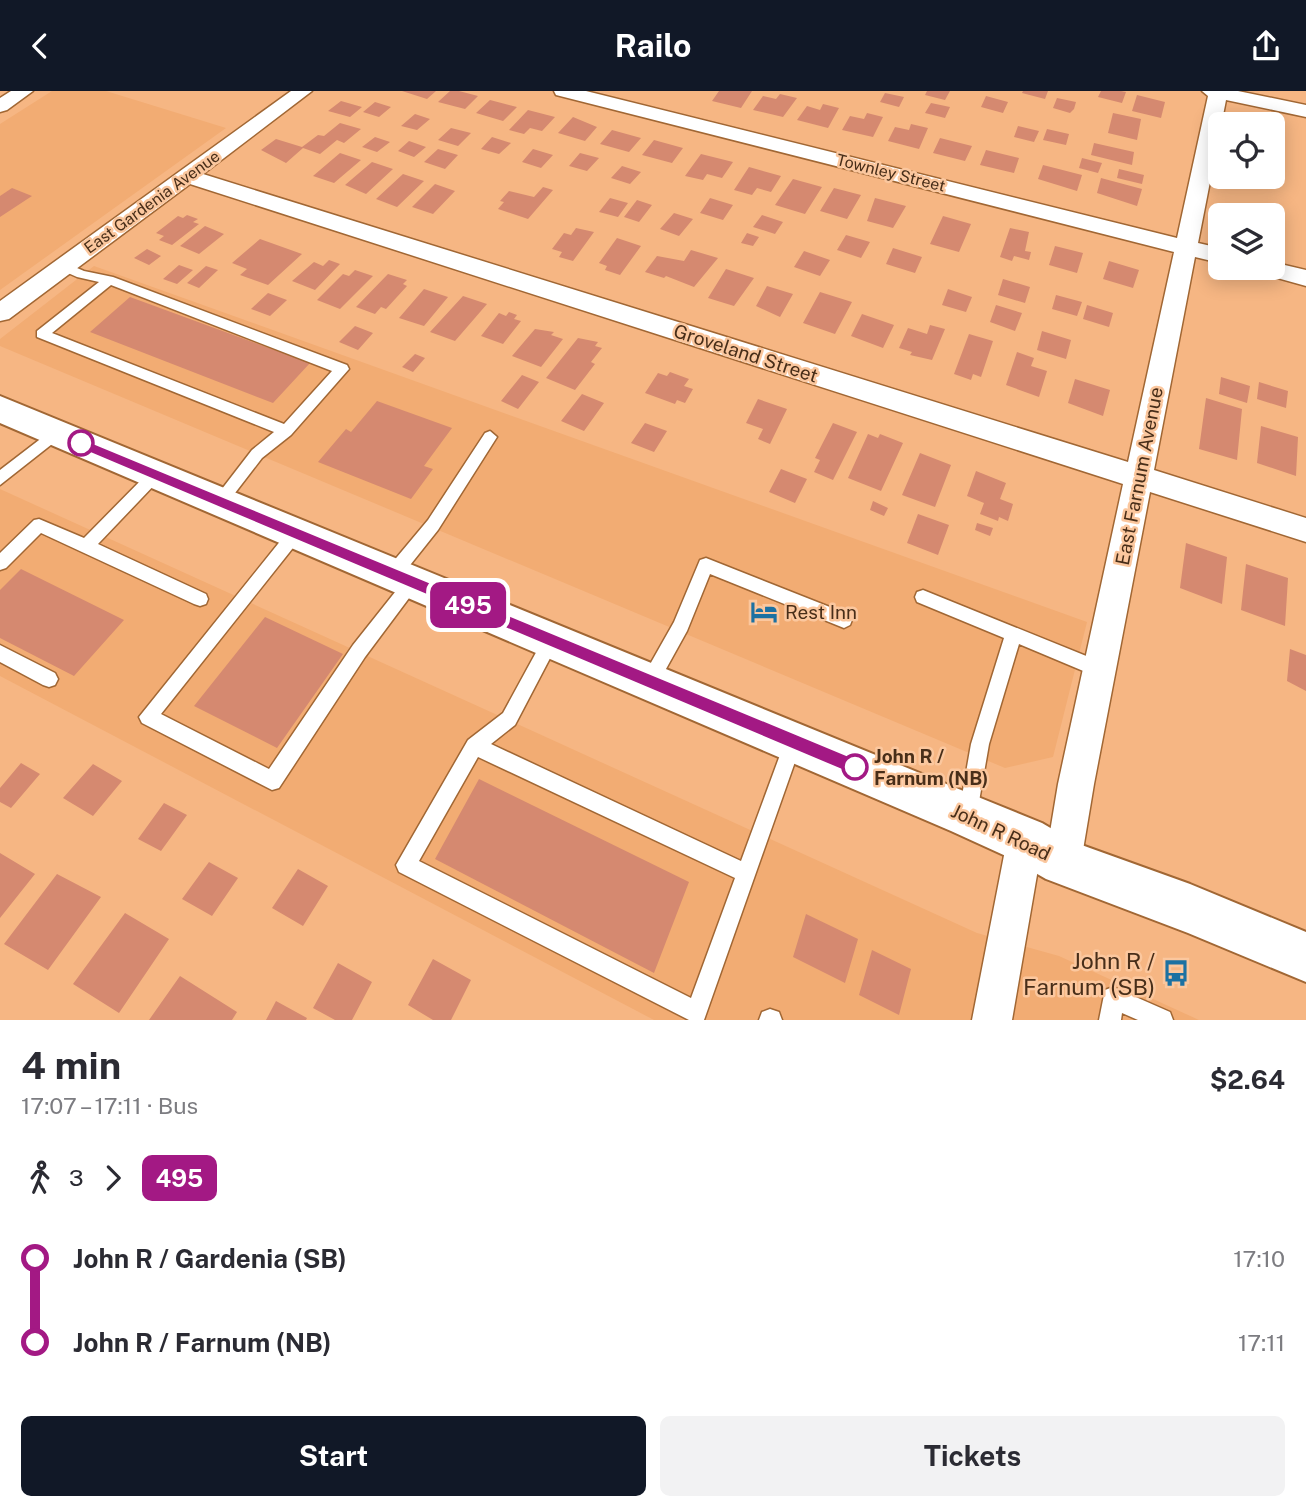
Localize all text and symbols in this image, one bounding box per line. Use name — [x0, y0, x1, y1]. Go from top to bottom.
icon: back — [21, 27, 59, 65]
text: Railo — [615, 27, 691, 64]
icon: share — [1247, 27, 1285, 65]
map controls — [1208, 112, 1285, 280]
button: locate — [1208, 112, 1285, 189]
street label: East Gardenia Avenue — [81, 146, 223, 258]
street label: Townley Street — [835, 150, 947, 196]
button: layers — [1208, 203, 1285, 280]
street label: Groveland Street — [671, 319, 821, 387]
street label: East Farnum Avenue — [1111, 385, 1167, 567]
unlabelled marker — [68, 430, 94, 456]
line badge: 495 — [428, 582, 508, 628]
text: 495 — [444, 591, 492, 619]
hotel icon: Rest Inn — [749, 597, 779, 627]
place label: Rest Inn — [785, 601, 857, 623]
place label: John R / Farnum (NB) — [874, 745, 989, 789]
marker: John R / Farnum (NB) — [842, 754, 868, 780]
street label: John R Road — [948, 799, 1054, 865]
place label: John R / Farnum (SB) — [1023, 947, 1155, 1000]
bus stop icon: John R / Farnum (SB) — [1161, 958, 1191, 988]
text: 4 min — [21, 1043, 121, 1088]
text: $2.64 — [1210, 1064, 1285, 1095]
text: 17:07 – 17:11 · Bus — [21, 1092, 198, 1119]
icon: walk — [21, 1159, 59, 1197]
icon: forward — [94, 1159, 132, 1197]
text: 3 — [69, 1164, 84, 1191]
text: 495 — [156, 1164, 203, 1192]
text: John R / Gardenia (SB) — [73, 1243, 347, 1274]
text: 17:10 — [1233, 1245, 1285, 1272]
text: John R / Farnum (NB) — [73, 1327, 332, 1358]
text: 17:11 — [1238, 1329, 1285, 1356]
button: Start — [21, 1416, 646, 1496]
button: Tickets — [660, 1416, 1285, 1496]

